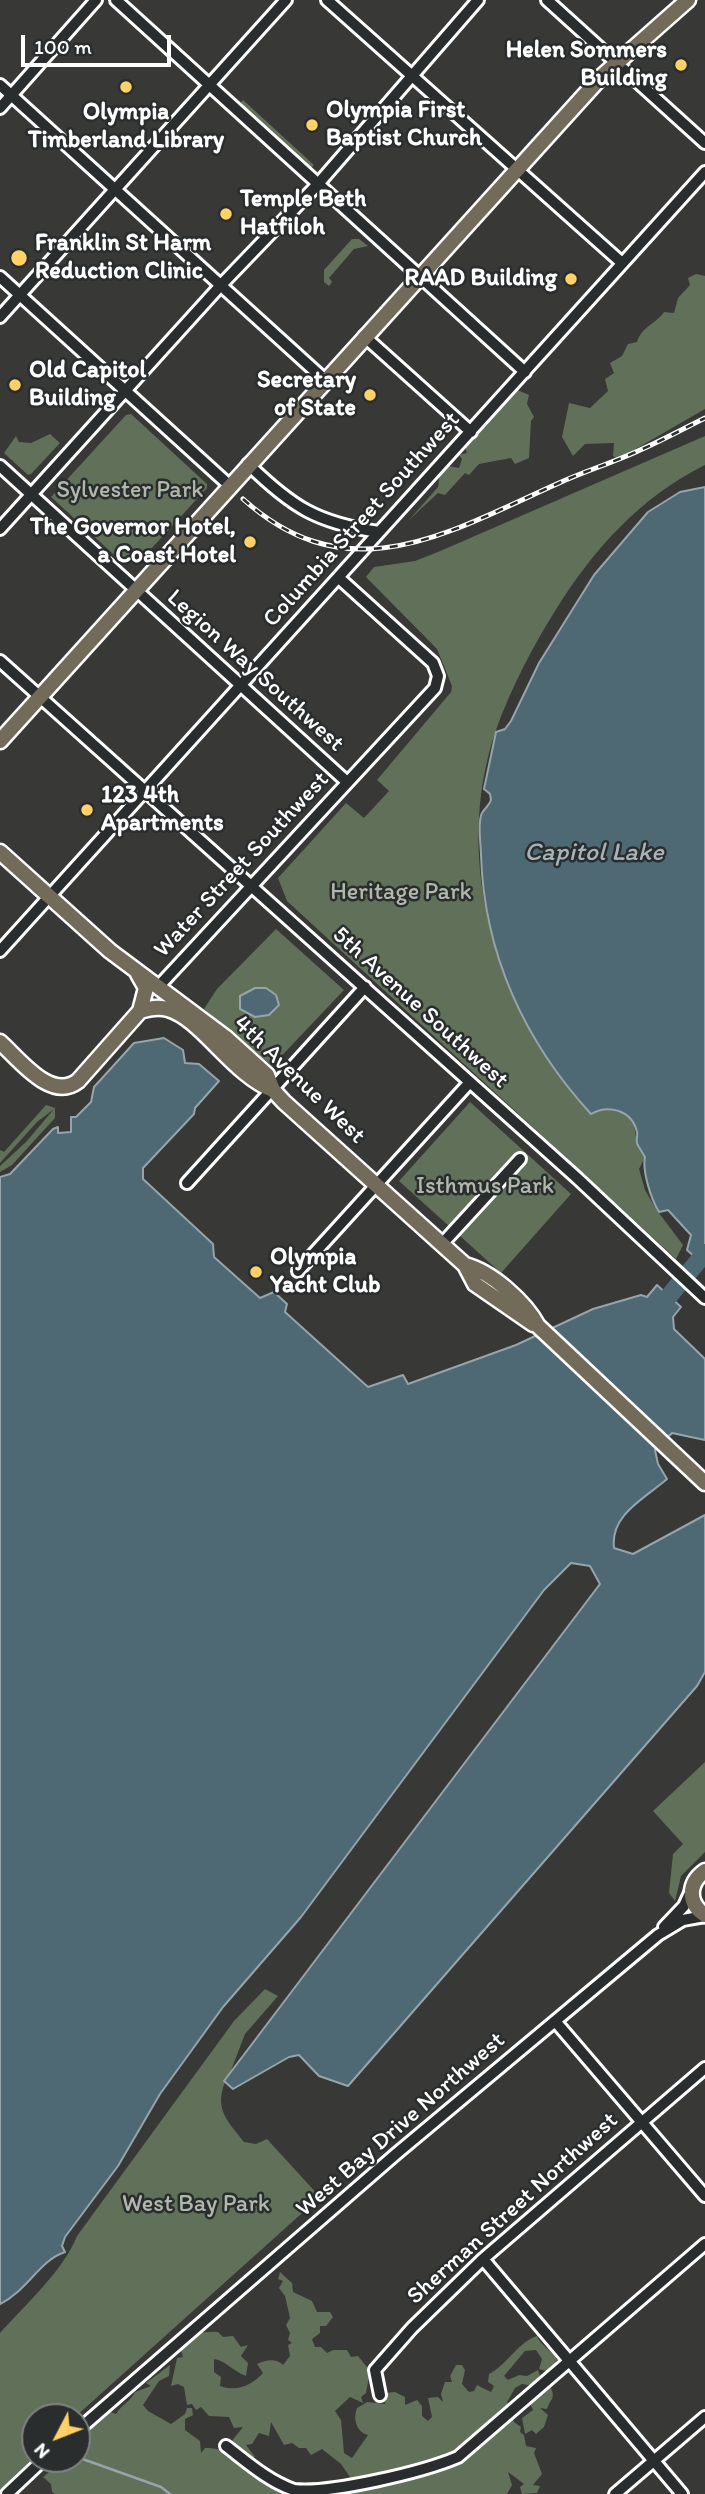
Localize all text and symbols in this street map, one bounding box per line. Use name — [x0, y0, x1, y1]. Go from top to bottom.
scale bar — [24, 21, 175, 65]
text: 100 m — [34, 34, 92, 59]
place label: Helen Sommers Building — [506, 37, 667, 93]
marker: Helen Sommers Building — [673, 57, 689, 73]
marker: Olympia Timberland Library — [118, 79, 134, 95]
place label: Olympia First Baptist Church — [326, 97, 482, 153]
place label: Olympia Timberland Library — [28, 99, 224, 155]
marker: Olympia First Baptist Church — [304, 117, 320, 133]
place label: Temple Beth Hatfiloh — [240, 186, 366, 242]
marker: Temple Beth Hatfiloh — [218, 206, 234, 222]
place label: Franklin St Harm Reduction Clinic — [35, 230, 211, 286]
marker: Franklin St Harm Reduction Clinic — [9, 248, 29, 268]
place label: RAAD Building — [405, 265, 557, 293]
marker: RAAD Building — [563, 271, 579, 287]
place label: Old Capitol Building — [29, 357, 146, 413]
place label: Secretary of State — [257, 367, 356, 423]
marker: Old Capitol Building — [7, 377, 23, 393]
marker: Secretary of State — [362, 387, 378, 403]
street label: Columbia Street Southwest — [258, 406, 466, 634]
park label: Sylvester Park — [56, 477, 204, 505]
place label: The Governor Hotel, a Coast Hotel — [30, 514, 236, 570]
marker: The Governor Hotel, a Coast Hotel — [242, 534, 258, 550]
street label: Legion Way Southwest — [160, 584, 350, 758]
street label: Water Street Southwest — [148, 766, 336, 964]
place label: 123 4th Apartments — [101, 782, 224, 838]
marker: 123 4th Apartments — [79, 802, 95, 818]
water label: Capitol Lake — [524, 837, 664, 869]
park label: Heritage Park — [330, 879, 472, 907]
street label: 5th Avenue Southwest — [326, 921, 514, 1095]
street label: 4th Avenue West — [227, 1010, 371, 1150]
park label: Isthmus Park — [416, 1173, 554, 1201]
place label: Olympia Yacht Club — [270, 1244, 380, 1300]
marker: Olympia Yacht Club — [248, 1264, 264, 1280]
street label: West Bay Drive Northwest — [291, 2026, 511, 2224]
street label: Sherman Street Northwest — [402, 2107, 624, 2311]
park label: West Bay Park — [122, 2191, 270, 2219]
north arrow — [21, 2403, 91, 2473]
text: N — [29, 2439, 54, 2464]

